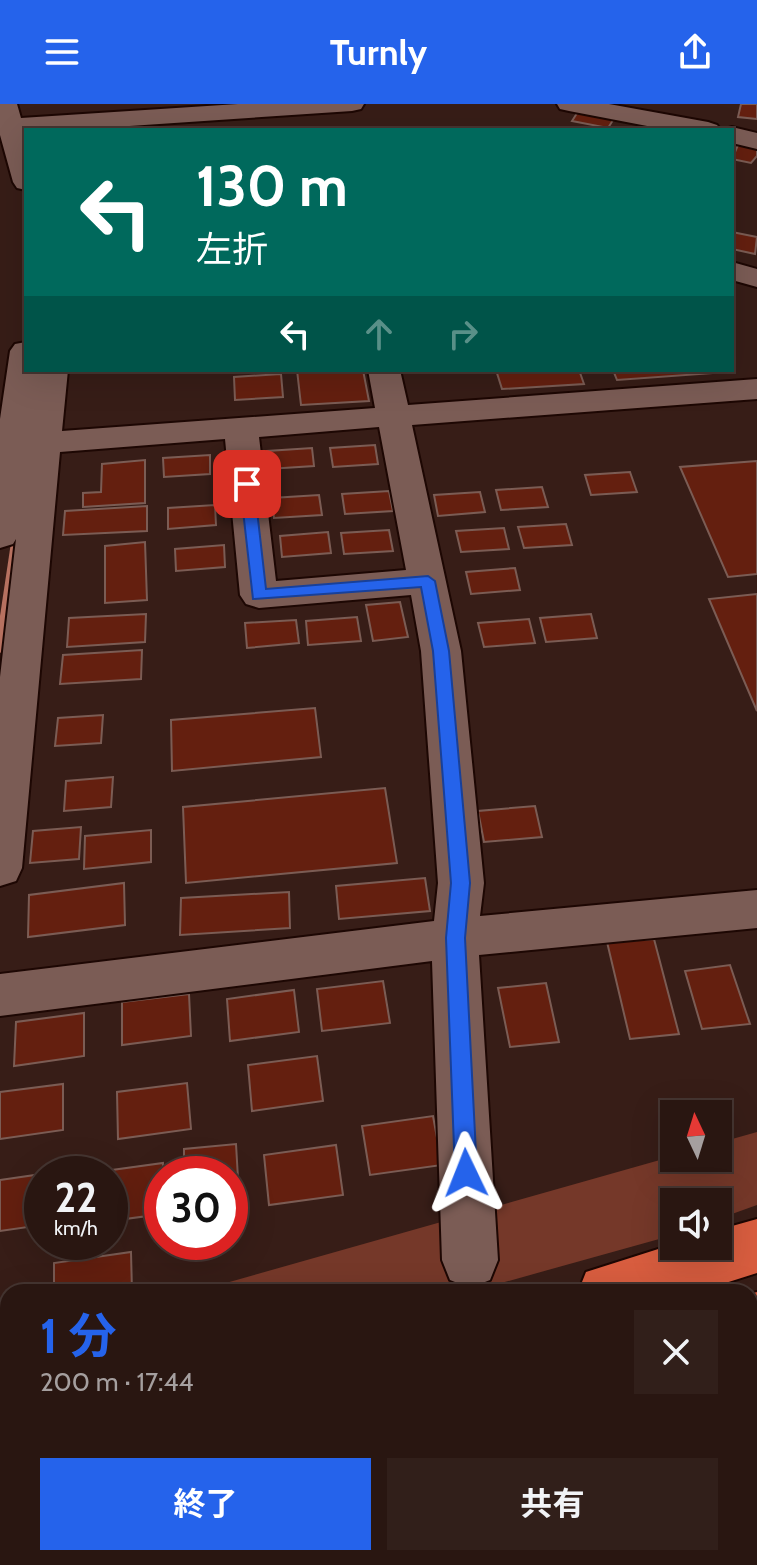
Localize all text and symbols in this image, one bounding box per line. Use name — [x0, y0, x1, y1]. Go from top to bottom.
icon: menu — [40, 30, 84, 74]
text: Turnly — [330, 30, 427, 74]
icon: share — [673, 30, 717, 74]
text: 130 m — [196, 152, 348, 220]
icon: left — [64, 160, 168, 264]
text: 左折 — [196, 227, 268, 271]
icon: left — [273, 312, 317, 356]
icon: ahead — [357, 312, 401, 356]
icon: right — [441, 312, 485, 356]
pin — [213, 450, 281, 518]
icon: arrive — [225, 462, 269, 506]
north arrow — [660, 1100, 732, 1172]
map controls — [660, 1100, 732, 1260]
position arrow — [424, 1131, 508, 1215]
speed limit sign: 30 — [144, 1156, 248, 1260]
text: 22 — [55, 1173, 97, 1222]
button: sound — [660, 1188, 732, 1260]
text: km/h — [54, 1216, 98, 1240]
text: 1 分 — [40, 1307, 117, 1365]
button: close — [634, 1310, 718, 1394]
text: 200 m · 17:44 — [40, 1366, 193, 1398]
button: 終了 — [40, 1458, 371, 1550]
button: 共有 — [387, 1458, 718, 1550]

